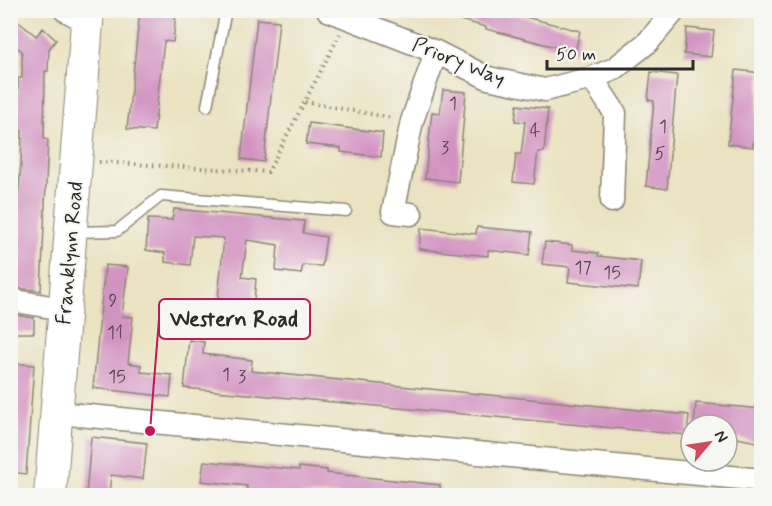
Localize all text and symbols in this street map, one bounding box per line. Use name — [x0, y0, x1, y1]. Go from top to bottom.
street label: Priory Way — [408, 31, 509, 93]
scale bar — [547, 33, 692, 71]
text: 50 m — [556, 43, 596, 67]
house number: 1 — [449, 92, 457, 116]
house number: 1 — [659, 115, 667, 139]
house number: 4 — [530, 119, 540, 143]
house number: 3 — [441, 136, 449, 160]
house number: 5 — [655, 142, 666, 166]
street label: Franklynn Road — [50, 180, 90, 326]
house number: 17 — [574, 256, 592, 280]
house number: 15 — [603, 261, 621, 285]
house number: 9 — [109, 289, 118, 313]
callout: Western Road — [159, 299, 310, 339]
text: Western Road — [169, 306, 298, 334]
house number: 11 — [107, 321, 123, 345]
house number: 1 — [222, 363, 230, 387]
house number: 15 — [108, 365, 126, 389]
house number: 3 — [238, 365, 246, 389]
north arrow — [679, 413, 739, 473]
text: N — [709, 427, 733, 446]

